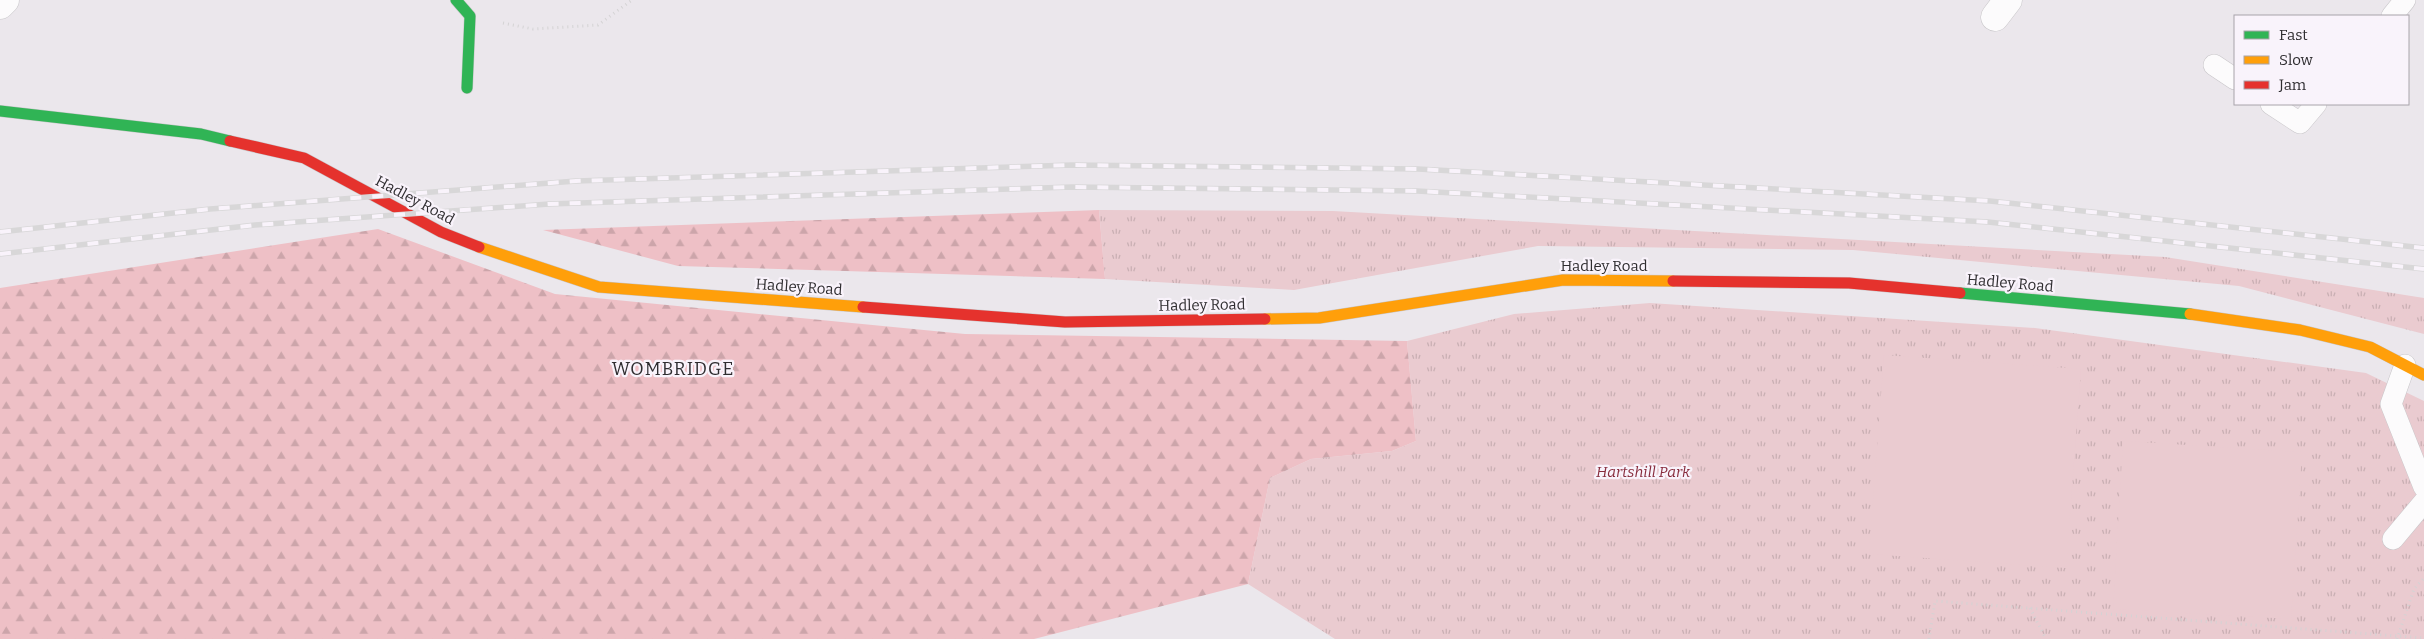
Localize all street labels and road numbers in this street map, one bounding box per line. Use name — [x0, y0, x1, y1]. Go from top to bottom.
street label: Hadley Road — [372, 172, 458, 228]
street label: Hadley Road — [1560, 257, 1648, 275]
street label: Hadley Road — [1966, 270, 2054, 296]
street label: Hadley Road — [755, 275, 843, 299]
street label: Hadley Road — [1158, 295, 1246, 315]

